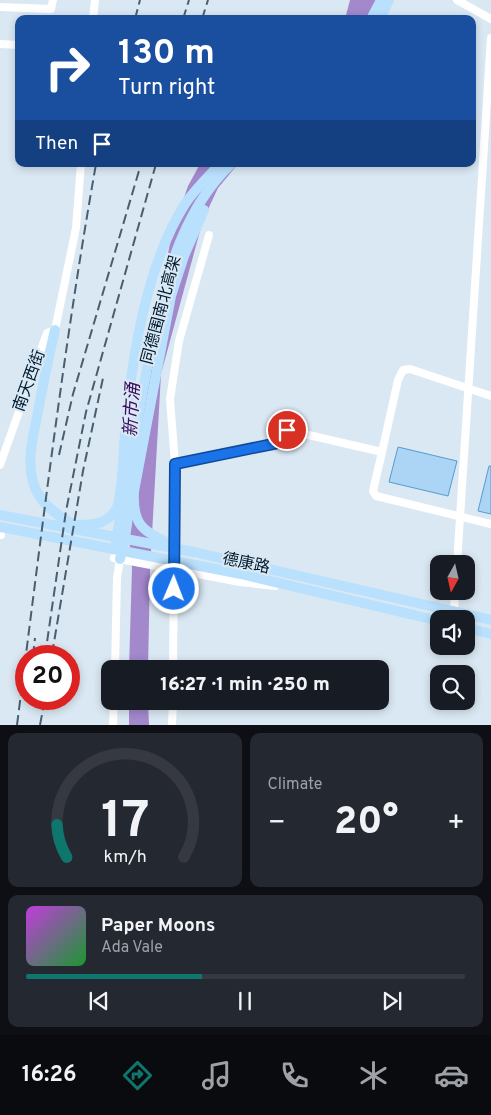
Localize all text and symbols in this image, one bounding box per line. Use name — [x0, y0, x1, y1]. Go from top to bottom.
text: 130 m — [118, 32, 215, 76]
icon: right — [35, 35, 100, 100]
text: Turn right — [118, 75, 215, 102]
icon: arrive — [88, 130, 116, 158]
text: Then — [35, 132, 78, 156]
street label: 同德围南北高架 — [138, 253, 186, 367]
street label: 南天西街 — [10, 348, 50, 414]
water label: 新市涌 — [120, 380, 146, 438]
pin — [266, 409, 308, 451]
icon: arrive — [273, 416, 301, 444]
street label: 德康路 — [220, 549, 272, 579]
north arrow — [430, 555, 475, 600]
map controls — [430, 555, 475, 710]
position arrow — [147, 562, 199, 614]
button: sound — [430, 610, 475, 655]
speed limit sign: 20 — [15, 645, 80, 710]
button: search — [430, 665, 475, 710]
text: 16:27 · 1 min · 250 m — [160, 673, 330, 697]
text: Climate — [268, 775, 322, 795]
text: 17 — [100, 790, 149, 856]
text: 20° — [334, 799, 398, 848]
text: − — [268, 806, 286, 842]
text: + — [447, 806, 465, 842]
text: km/h — [103, 846, 146, 869]
text: Paper Moons — [101, 914, 215, 938]
text: Ada Vale — [101, 938, 163, 958]
icon: previous — [85, 987, 113, 1015]
icon: pause — [231, 987, 259, 1015]
icon: next — [378, 987, 406, 1015]
icon: directions — [120, 1058, 155, 1093]
icon: music — [199, 1058, 234, 1093]
icon: phone — [277, 1058, 312, 1093]
icon: climate — [356, 1058, 391, 1093]
icon: car — [434, 1058, 469, 1093]
text: 16:26 — [22, 1062, 76, 1089]

